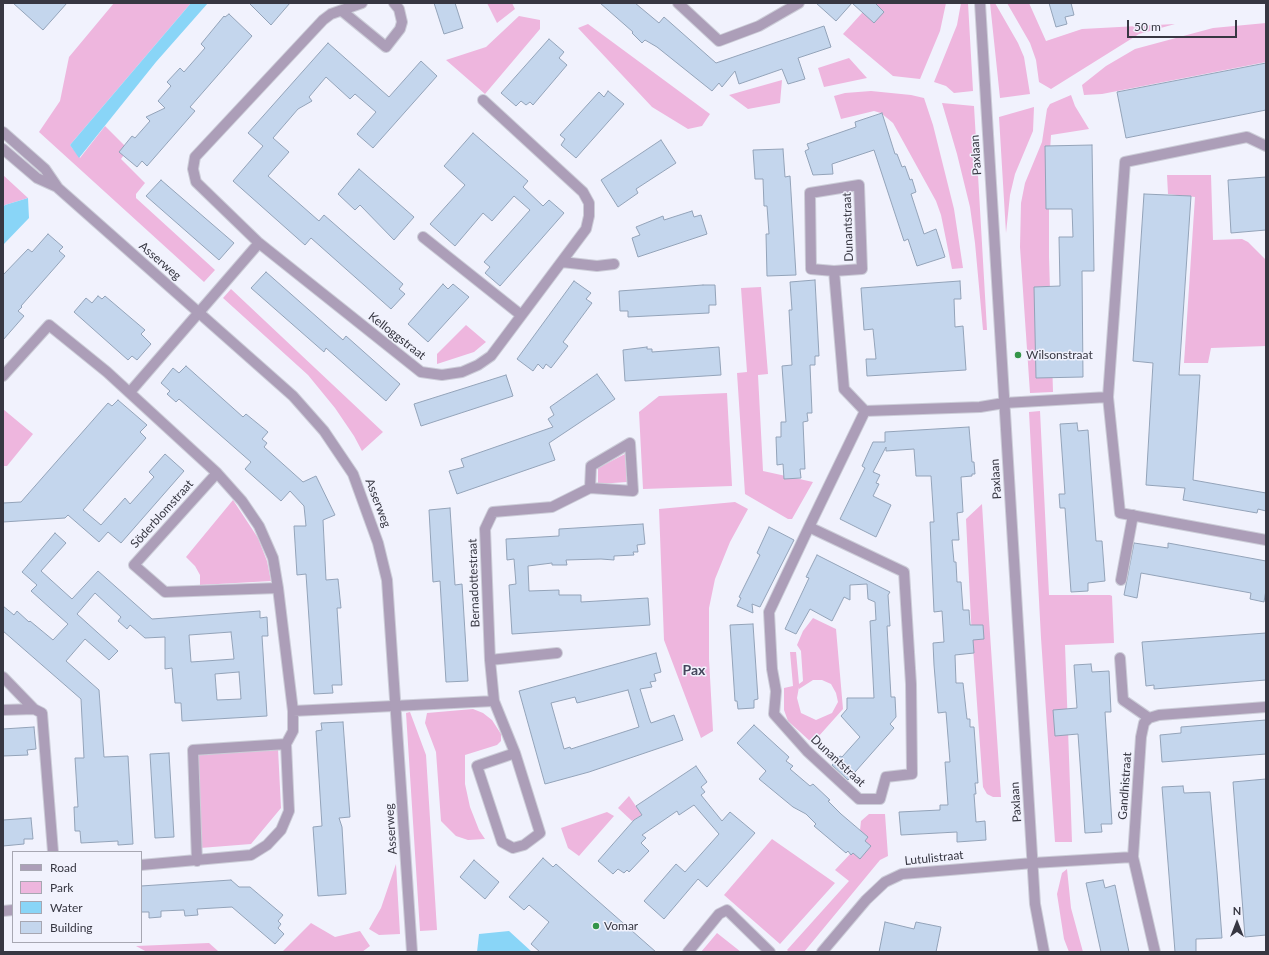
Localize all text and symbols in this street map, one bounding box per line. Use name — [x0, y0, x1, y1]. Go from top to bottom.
scale bar — [1129, 12, 1239, 38]
text: 50 m — [1134, 19, 1161, 34]
street label: Paxlaan — [967, 134, 985, 176]
street label: Dunantstraat — [840, 192, 856, 262]
street label: Asserweg — [136, 239, 184, 283]
street label: Kelloggstraat — [366, 309, 428, 363]
place label: Wilsonstraat — [1026, 348, 1093, 362]
marker: Wilsonstraat — [1013, 350, 1023, 360]
street label: Paxlaan — [987, 458, 1005, 500]
street label: Söderblomstraat — [128, 477, 196, 551]
street label: Asserweg — [362, 477, 394, 529]
street label: Bernadottestraat — [465, 538, 483, 628]
district label: Pax — [683, 662, 705, 678]
street label: Dunantstraat — [808, 732, 868, 790]
street label: Gandhistraat — [1115, 752, 1135, 820]
street label: Paxlaan — [1007, 781, 1025, 823]
street label: Asserweg — [382, 803, 400, 855]
street label: Lutulistraat — [904, 848, 964, 868]
legend — [12, 851, 142, 943]
text: Road — [50, 860, 77, 875]
text: Park — [50, 880, 73, 895]
text: Water — [50, 900, 83, 915]
north arrow — [1217, 903, 1257, 943]
text: N — [1233, 904, 1241, 917]
place label: Vomar — [604, 919, 638, 933]
text: Building — [50, 920, 93, 935]
marker: Vomar — [591, 921, 601, 931]

